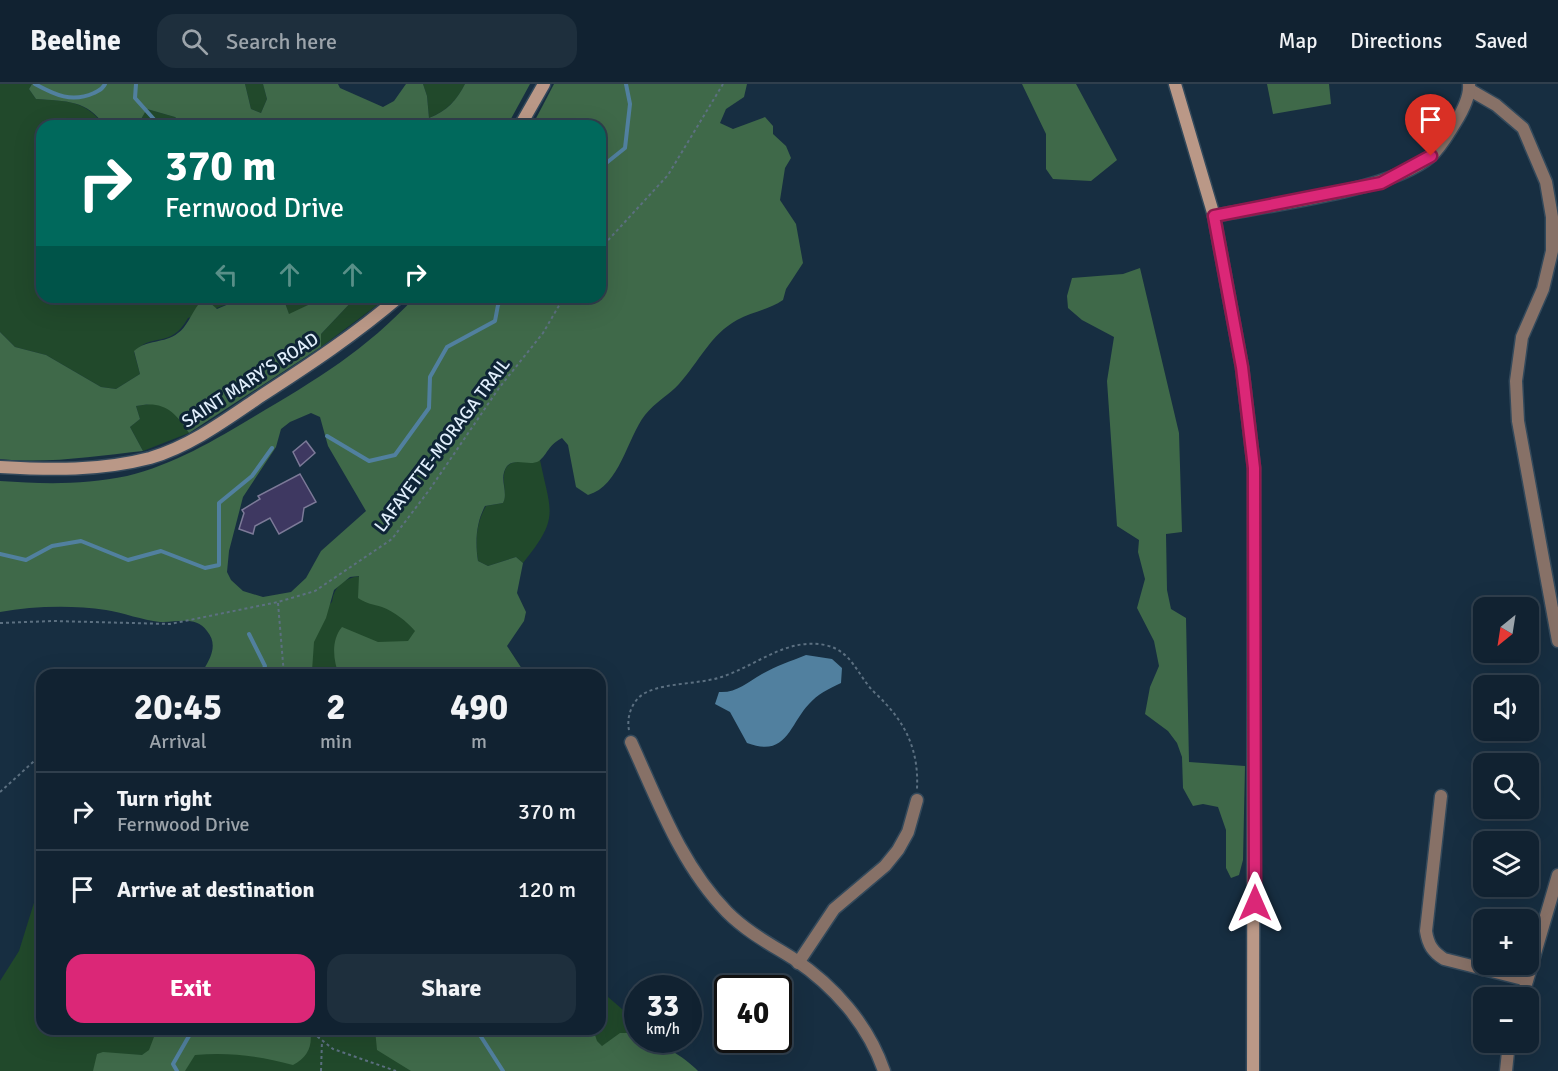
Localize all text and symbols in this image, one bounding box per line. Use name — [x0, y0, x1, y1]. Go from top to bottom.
search box — [157, 14, 577, 68]
text: Beeline — [30, 24, 121, 58]
icon: search — [178, 25, 211, 58]
text: Search here — [226, 28, 337, 55]
text: Map — [1279, 28, 1317, 54]
text: Directions — [1350, 28, 1442, 54]
text: Saved — [1475, 28, 1528, 54]
pin — [1405, 94, 1456, 156]
icon: arrive — [1414, 103, 1447, 136]
text: 370 m — [165, 141, 276, 192]
icon: right — [66, 144, 144, 222]
text: Fernwood Drive — [165, 192, 344, 225]
icon: left — [210, 258, 243, 291]
icon: ahead — [273, 258, 306, 291]
icon: ahead — [336, 258, 369, 291]
icon: right — [399, 258, 432, 291]
street label: SAINT MARY'S ROAD — [177, 328, 323, 432]
street label: LAFAYETTE-MORAGA TRAIL — [369, 354, 515, 536]
north arrow — [1473, 597, 1539, 663]
map controls — [1473, 597, 1539, 1053]
button: sound — [1473, 675, 1539, 741]
text: 20:45 — [134, 685, 222, 730]
text: 2 — [326, 685, 346, 730]
text: 490 — [450, 685, 508, 730]
text: Arrival — [149, 729, 207, 754]
text: min — [320, 729, 352, 754]
text: m — [471, 729, 487, 754]
button: search — [1473, 753, 1539, 819]
text: Turn right — [117, 785, 212, 812]
icon: right — [66, 795, 99, 828]
text: 370 m — [518, 798, 576, 825]
text: Fernwood Drive — [117, 812, 250, 837]
button: layers — [1473, 831, 1539, 897]
position arrow — [1223, 871, 1287, 935]
icon: arrive — [66, 873, 99, 906]
text: Arrive at destination — [117, 876, 314, 903]
text: 120 m — [518, 876, 576, 903]
button: + — [1473, 909, 1539, 975]
button: Exit — [66, 954, 315, 1023]
button: Share — [327, 954, 576, 1023]
speed limit sign: 40 — [714, 975, 792, 1053]
button: − — [1473, 987, 1539, 1053]
text: 33 — [647, 988, 679, 1025]
text: km/h — [646, 1020, 680, 1038]

